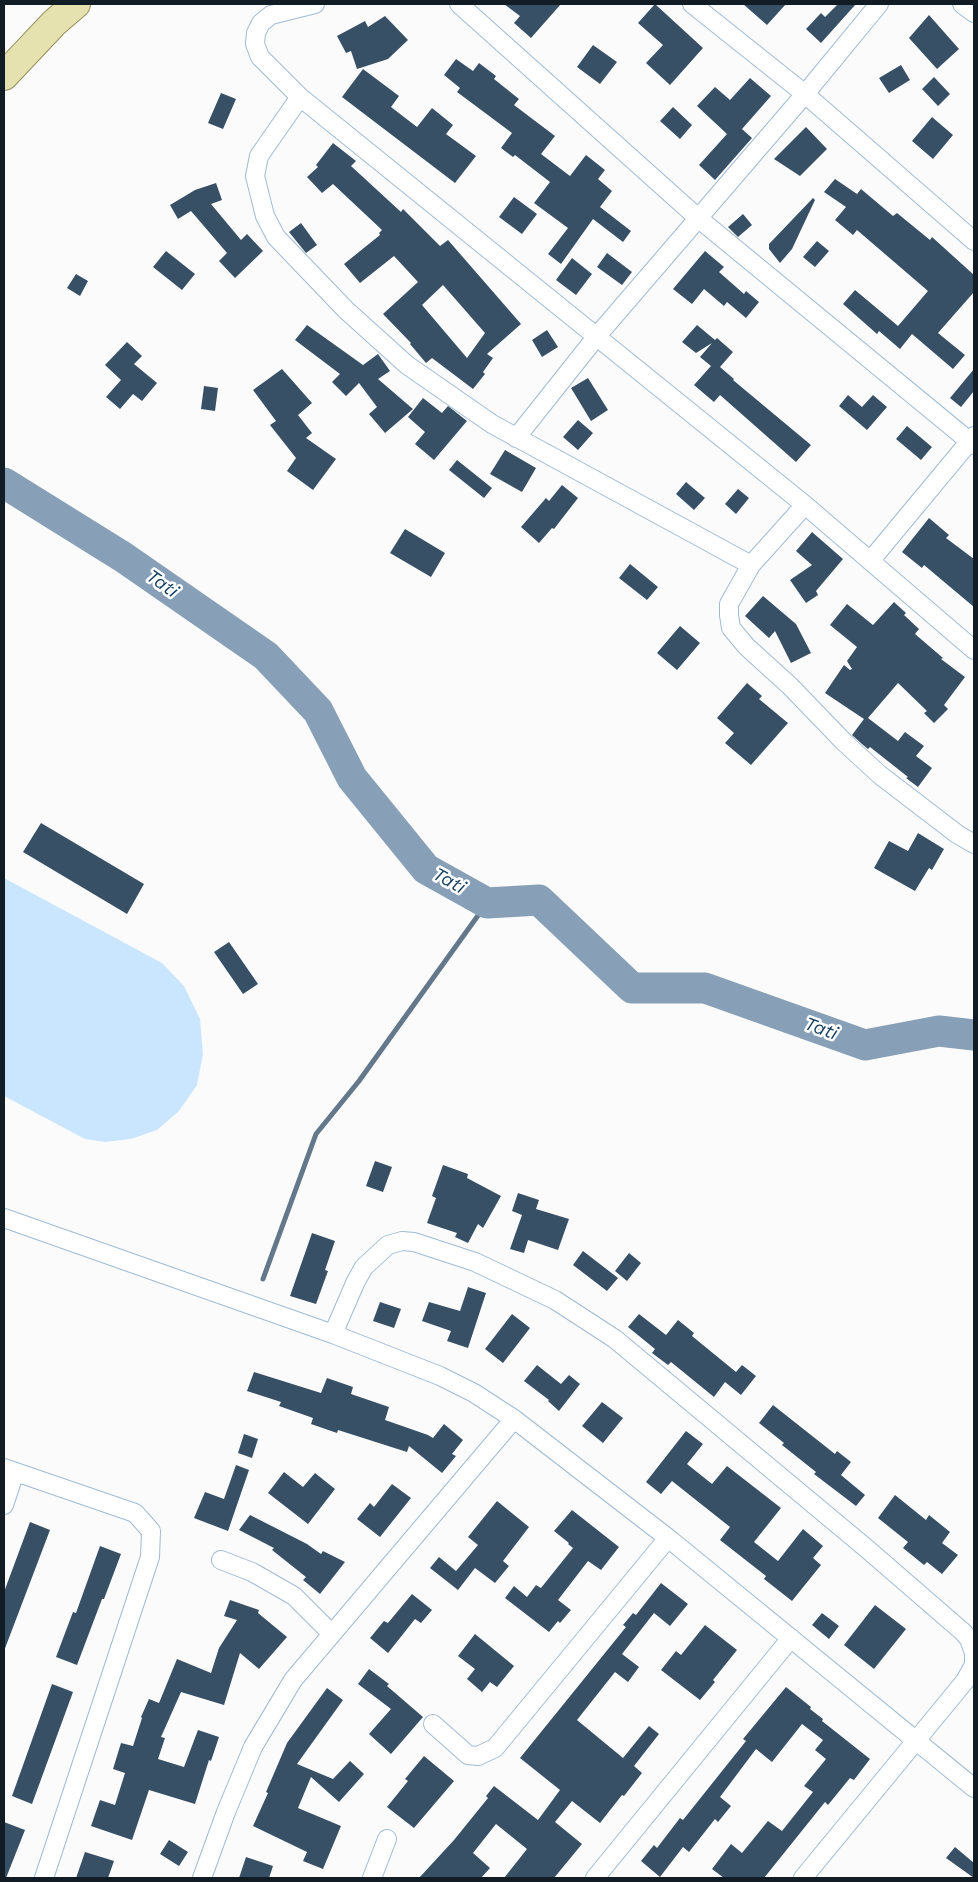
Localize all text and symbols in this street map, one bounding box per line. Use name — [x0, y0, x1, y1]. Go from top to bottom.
water label: Tati — [142, 565, 182, 603]
water label: Tati — [429, 863, 469, 899]
water label: Tati — [801, 1013, 841, 1045]

